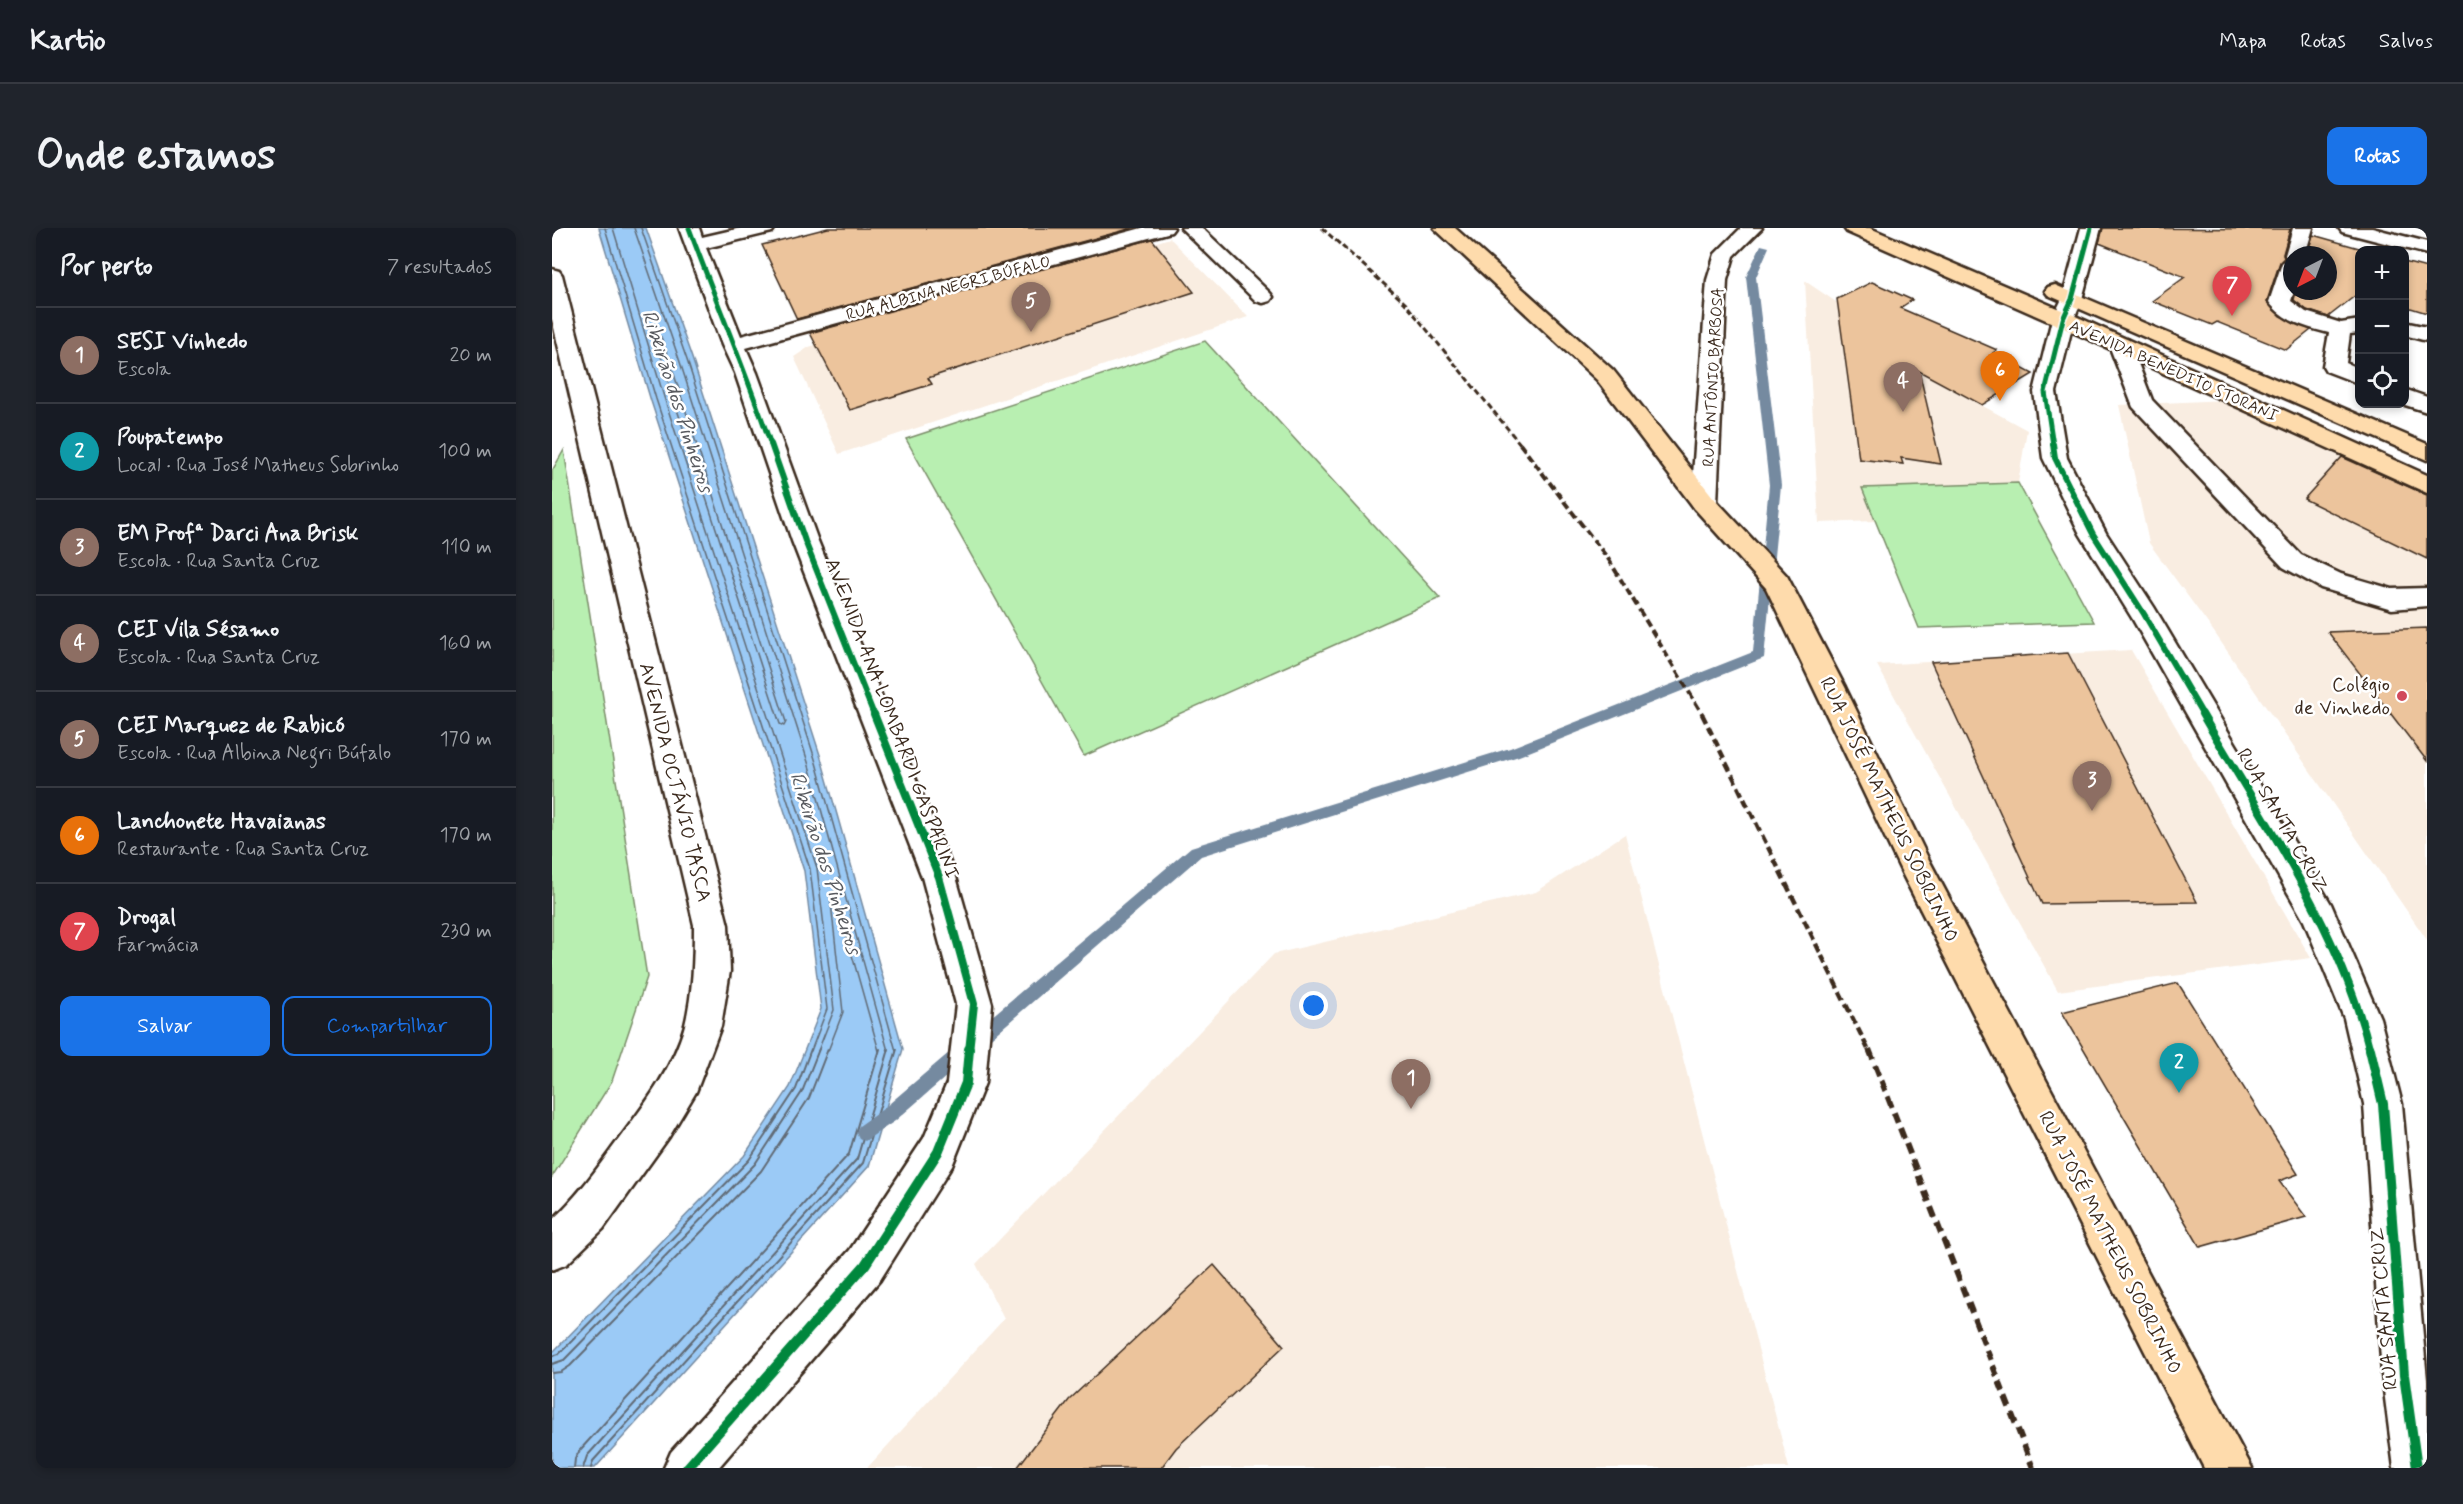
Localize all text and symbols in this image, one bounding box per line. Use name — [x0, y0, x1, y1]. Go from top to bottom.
text: Kartio — [30, 23, 106, 60]
text: Mapa — [2219, 27, 2267, 55]
text: Rotas — [2300, 27, 2346, 55]
text: Salvos — [2379, 27, 2433, 55]
button: Rotas — [2327, 127, 2427, 185]
text: Onde estamos — [36, 129, 276, 184]
north arrow — [2283, 246, 2337, 300]
map controls — [2355, 246, 2409, 408]
button: + — [2355, 246, 2409, 300]
text: Por perto — [60, 250, 153, 284]
street label: RUA ALBINA NEGRI BÚFALO — [844, 251, 1053, 326]
text: 7 resultados — [387, 254, 492, 281]
pin: 7 — [2212, 266, 2252, 316]
pin: 5 — [1012, 282, 1050, 332]
street label: RUA ANTÔNIO BARBOSA — [1698, 287, 1729, 467]
button: − — [2355, 300, 2409, 354]
water label: Ribeirão dos Pinheiros — [634, 307, 720, 498]
street label: AVENIDA BENEDITO STORANI — [2066, 316, 2281, 427]
text: SESI Vinhedo — [117, 328, 247, 356]
text: 1 — [75, 342, 84, 369]
text: 20 m — [449, 342, 492, 369]
pin: 6 — [1980, 352, 2020, 401]
button: locate — [2355, 354, 2409, 408]
text: Escola — [117, 356, 171, 383]
pin: 4 — [1884, 362, 1922, 412]
text: Poupatempo — [117, 424, 223, 452]
text: 2 — [75, 438, 84, 465]
text: 100 m — [438, 438, 492, 465]
text: Local · Rua José Matheus Sobrinho — [117, 452, 399, 479]
text: EM Profª Darci Ana Brisk — [117, 520, 359, 548]
text: 3 — [75, 534, 84, 561]
text: 110 m — [441, 534, 492, 561]
text: Escola · Rua Santa Cruz — [117, 548, 320, 575]
street label: AVENIDA ANA LOMBARDI GASPARINI — [818, 554, 965, 883]
text: CEI Vila Sésamo — [117, 616, 279, 644]
text: 4 — [74, 630, 85, 657]
text: 160 m — [439, 630, 492, 657]
text: Escola · Rua Santa Cruz — [117, 644, 320, 671]
street label: AVENIDA OCTÁVIO TASCA — [632, 660, 717, 905]
place label: Colégio de Vinhedo — [2295, 672, 2390, 722]
street label: RUA JOSÉ MATHEUS SOBRINHO — [1813, 673, 1965, 947]
marker: Colégio de Vinhedo — [2395, 689, 2409, 703]
text: CEI Marquez de Rabicó — [117, 712, 345, 740]
text: 5 — [74, 726, 86, 753]
text: 170 m — [440, 726, 492, 753]
text: Escola · Rua Albina Negri Búfalo — [117, 740, 391, 767]
street label: RUA SANTA CRUZ — [2229, 743, 2334, 899]
pin: 3 — [2072, 762, 2112, 811]
water label: Ribeirão dos Pinheiros — [782, 769, 868, 960]
text: Lanchonete Havaianas — [117, 808, 326, 836]
text: 6 — [74, 822, 85, 849]
text: 170 m — [440, 822, 492, 849]
text: Restaurante · Rua Santa Cruz — [117, 836, 369, 863]
text: Drogal — [117, 904, 176, 932]
text: 7 — [73, 918, 86, 945]
text: 230 m — [440, 918, 492, 945]
text: Farmácia — [117, 932, 199, 959]
your location — [1299, 991, 1328, 1020]
button: Salvar — [60, 996, 270, 1056]
button: Compartilhar — [282, 996, 492, 1056]
pin: 2 — [2160, 1044, 2198, 1093]
pin: 1 — [1392, 1060, 1430, 1109]
street label: RUA JOSÉ MATHEUS SOBRINHO — [2031, 1107, 2188, 1379]
street label: RUA SANTA CRUZ — [2364, 1226, 2405, 1391]

